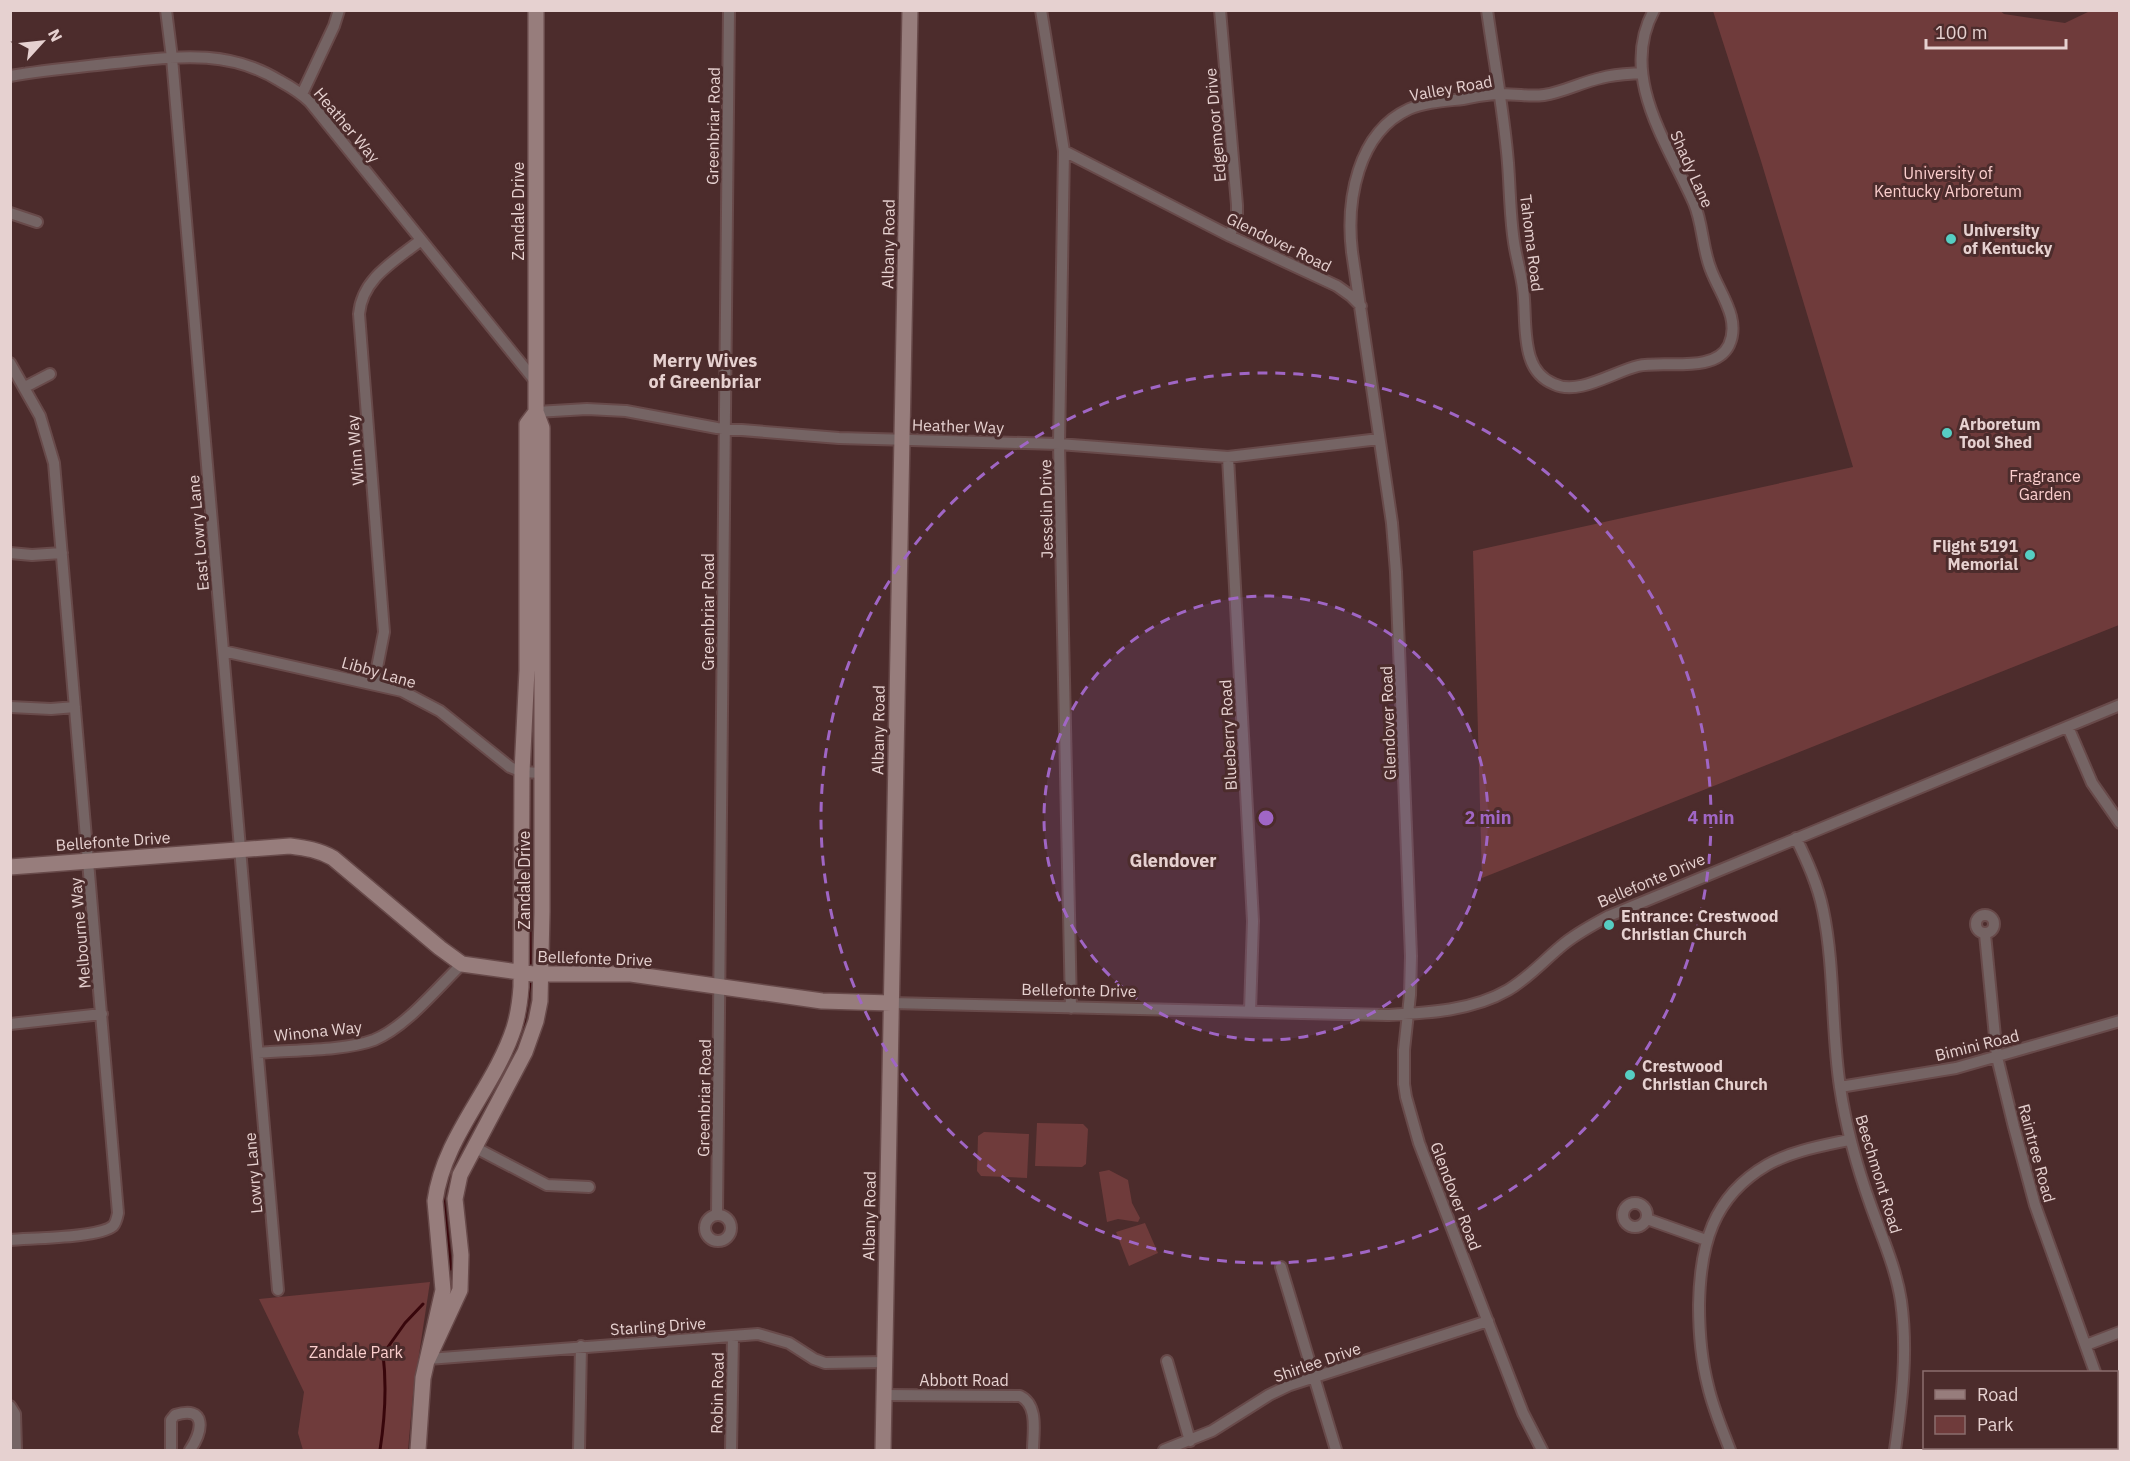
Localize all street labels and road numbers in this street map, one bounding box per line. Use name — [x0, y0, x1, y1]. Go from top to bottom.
street label: Greenbriar Road — [702, 67, 724, 185]
street label: Edgemoor Drive — [1200, 67, 1230, 183]
street label: Valley Road — [1408, 71, 1494, 105]
street label: Heather Way — [310, 83, 384, 167]
street label: Shady Lane — [1666, 127, 1718, 211]
street label: Zandale Drive — [508, 161, 528, 260]
street label: Tahoma Road — [1516, 193, 1548, 293]
street label: Albany Road — [877, 199, 899, 289]
street label: Glendover Road — [1223, 208, 1335, 276]
street label: Winn Way — [342, 414, 368, 486]
street label: Heather Way — [912, 414, 1004, 438]
street label: Jesselin Drive — [1035, 459, 1057, 559]
street label: East Lowry Lane — [183, 474, 213, 592]
street label: Greenbriar Road — [698, 553, 718, 671]
street label: Libby Lane — [339, 652, 419, 692]
street label: Glendover Road — [1376, 665, 1400, 781]
street label: Blueberry Road — [1215, 679, 1241, 791]
street label: Albany Road — [867, 685, 889, 775]
street label: Bellefonte Drive — [55, 827, 171, 855]
street label: Zandale Drive — [514, 830, 534, 929]
street label: Bellefonte Drive — [1594, 848, 1708, 912]
street label: Melbourne Way — [65, 877, 95, 989]
street label: Bellefonte Drive — [537, 946, 653, 970]
street label: Bellefonte Drive — [1021, 979, 1137, 1001]
street label: Winona Way — [273, 1016, 363, 1046]
street label: Bimini Road — [1933, 1025, 2021, 1065]
street label: Greenbriar Road — [693, 1039, 715, 1157]
street label: Raintree Road — [2014, 1102, 2060, 1204]
street label: Beechmont Road — [1851, 1112, 1907, 1236]
street label: Lowry Lane — [239, 1131, 267, 1214]
street label: Glendover Road — [1426, 1139, 1486, 1253]
street label: Albany Road — [858, 1171, 880, 1261]
street label: Starling Drive — [609, 1313, 707, 1339]
street label: Shirlee Drive — [1271, 1338, 1364, 1386]
street label: Robin Road — [706, 1352, 728, 1434]
street label: Abbott Road — [919, 1370, 1009, 1390]

